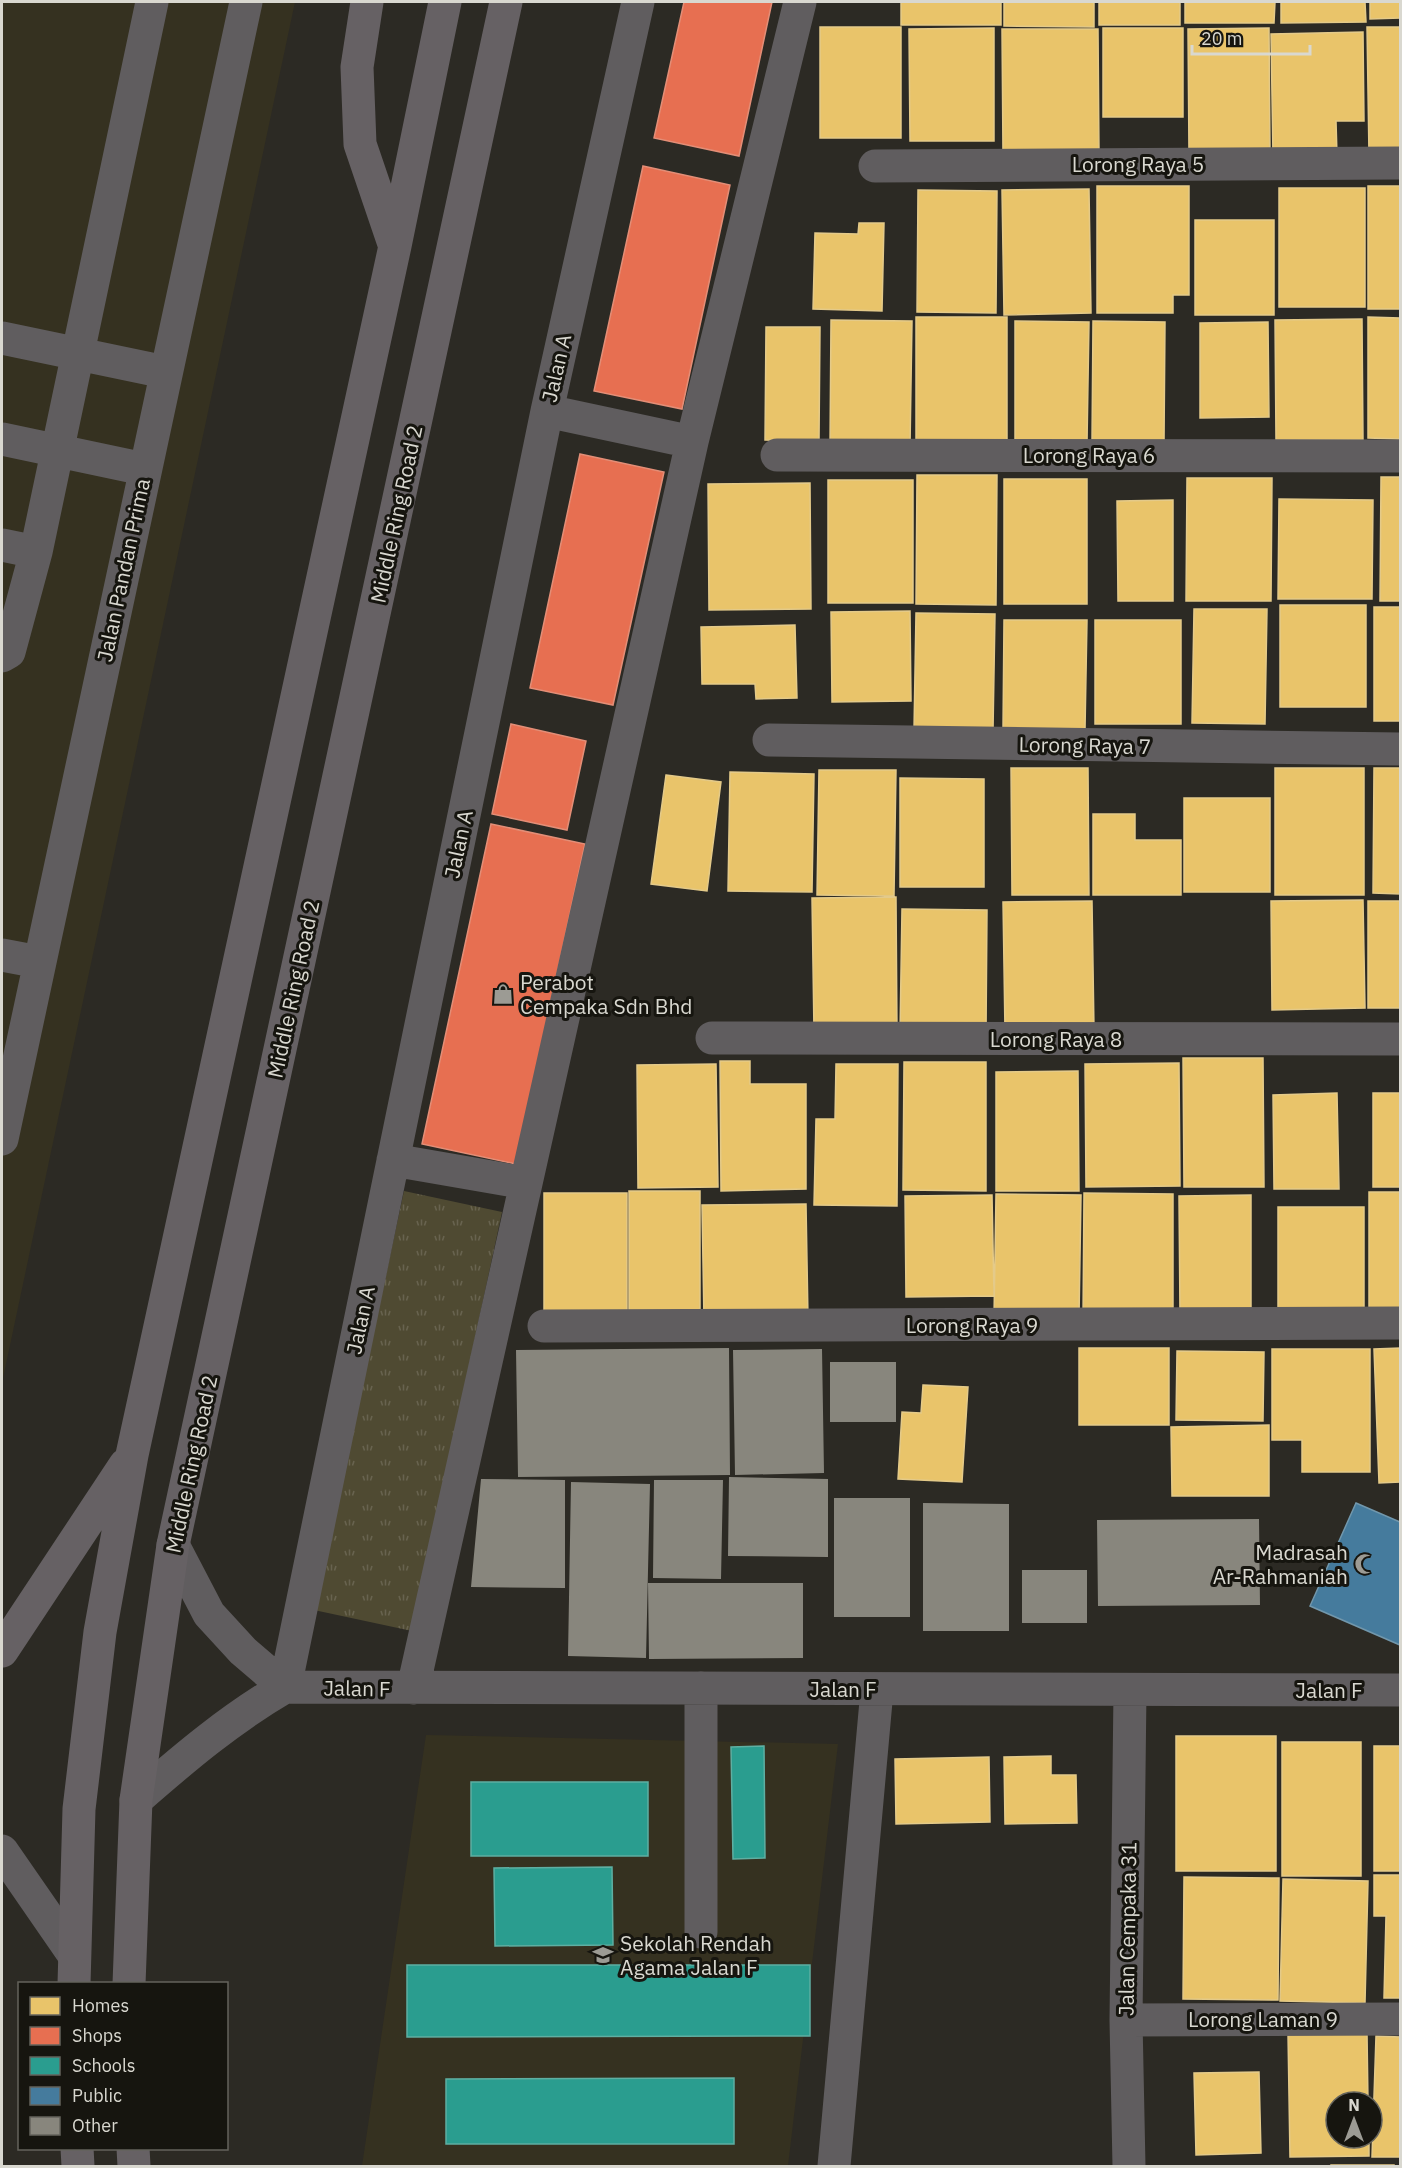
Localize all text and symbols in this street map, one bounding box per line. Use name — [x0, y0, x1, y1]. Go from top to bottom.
scale bar — [1192, 18, 1310, 56]
text: 20 m — [1201, 27, 1243, 50]
street label: Lorong Raya 5 — [1072, 150, 1204, 178]
street label: Jalan A — [535, 331, 577, 405]
street label: Middle Ring Road 2 — [363, 422, 429, 606]
street label: Lorong Raya 6 — [1023, 441, 1155, 469]
street label: Jalan Pandan Prima — [90, 476, 156, 664]
street label: Lorong Raya 7 — [1018, 730, 1152, 760]
street label: Jalan A — [437, 807, 479, 881]
street label: Middle Ring Road 2 — [260, 897, 326, 1081]
place label: Perabot Cempaka Sdn Bhd — [520, 968, 693, 1020]
shop icon: Perabot Cempaka Sdn Bhd — [491, 982, 515, 1006]
street label: Lorong Raya 8 — [990, 1025, 1122, 1053]
street label: Jalan A — [339, 1283, 381, 1357]
street label: Lorong Raya 9 — [906, 1311, 1038, 1339]
street label: Middle Ring Road 2 — [158, 1372, 224, 1556]
place label: Madrasah Ar-Rahmaniah — [1213, 1538, 1348, 1590]
mosque icon: Madrasah Ar-Rahmaniah — [1353, 1552, 1377, 1576]
street label: Jalan F — [323, 1673, 391, 1703]
street label: Jalan F — [809, 1675, 877, 1703]
street label: Jalan F — [1295, 1676, 1363, 1704]
street label: Jalan Cempaka 31 — [1111, 1842, 1143, 2016]
place label: Sekolah Rendah Agama Jalan F — [620, 1929, 772, 1981]
school or university icon: Sekolah Rendah Agama Jalan F — [591, 1943, 615, 1967]
legend — [18, 1982, 228, 2150]
text: Homes — [72, 1994, 129, 2017]
street label: Lorong Laman 9 — [1188, 2005, 1338, 2033]
text: Shops — [72, 2024, 122, 2047]
text: Schools — [72, 2054, 136, 2077]
text: Public — [72, 2084, 122, 2107]
north arrow — [1324, 2090, 1384, 2150]
text: N — [1348, 2095, 1360, 2115]
text: Other — [72, 2114, 118, 2137]

